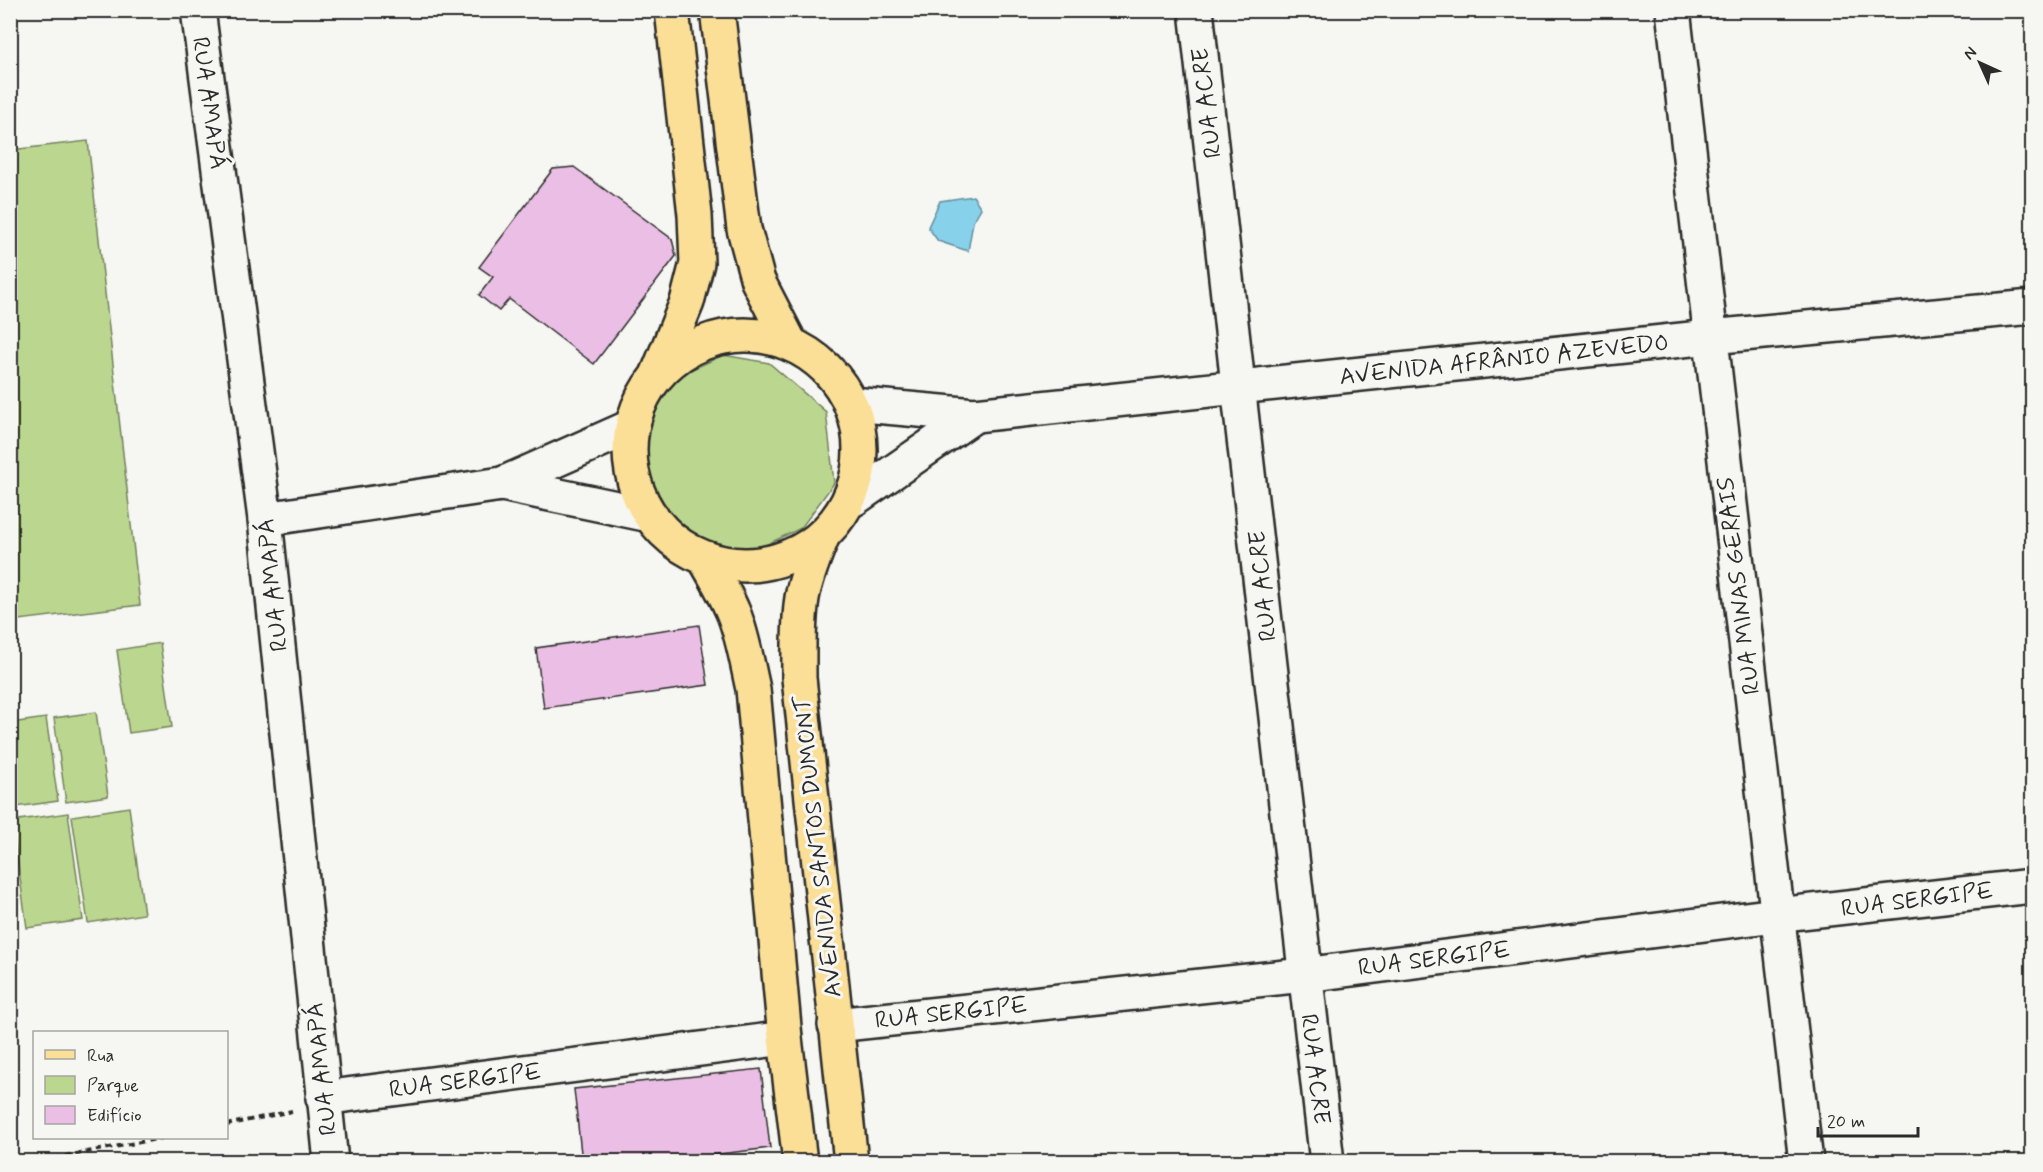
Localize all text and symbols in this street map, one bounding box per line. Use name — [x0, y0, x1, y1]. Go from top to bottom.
north arrow — [1950, 33, 2010, 93]
street label: RUA AMAPÁ — [184, 35, 234, 172]
text: N — [1959, 42, 1982, 65]
street label: RUA ACRE — [1185, 46, 1230, 160]
street label: AVENIDA AFRÂNIO AZEVEDO — [1338, 328, 1670, 393]
street label: RUA MINAS GERAIS — [1711, 475, 1768, 696]
street label: RUA AMAPÁ — [250, 517, 296, 653]
street label: RUA ACRE — [1242, 529, 1285, 643]
street label: AVENIDA SANTOS DUMONT — [787, 694, 850, 999]
street label: RUA SERGIPE — [1839, 876, 1995, 925]
street label: RUA SERGIPE — [1356, 935, 1512, 984]
street label: RUA SERGIPE — [873, 990, 1029, 1037]
street label: RUA AMAPÁ — [299, 1001, 345, 1137]
street label: RUA ACRE — [1292, 1012, 1337, 1126]
legend — [33, 1031, 228, 1139]
text: Rua — [87, 1044, 114, 1068]
street label: RUA SERGIPE — [387, 1057, 543, 1106]
text: Parque — [87, 1074, 139, 1098]
scale bar — [1818, 1100, 1918, 1138]
text: Edifício — [87, 1104, 142, 1128]
text: 20 m — [1827, 1110, 1865, 1134]

